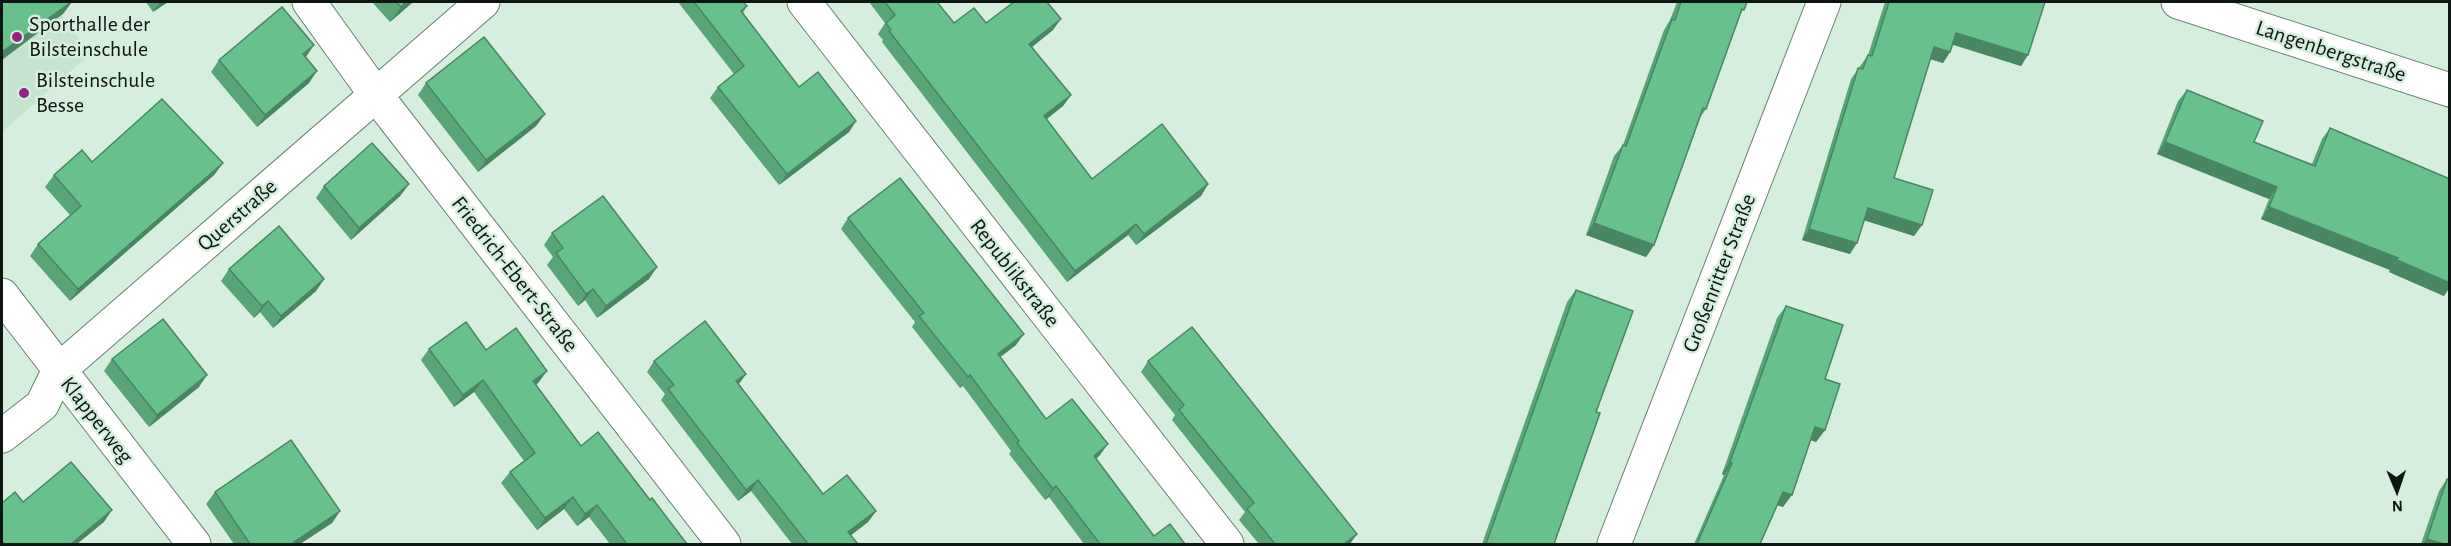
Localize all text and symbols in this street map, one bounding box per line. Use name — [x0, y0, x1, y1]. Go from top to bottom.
place label: Sporthalle der Bilsteinschule — [29, 13, 150, 60]
street label: Langenbergstraße — [2253, 16, 2409, 86]
marker: Sporthalle der Bilsteinschule — [10, 30, 24, 44]
place label: Bilsteinschule Besse — [36, 69, 155, 116]
marker: Bilsteinschule Besse — [17, 86, 31, 100]
street label: Querstraße — [193, 175, 281, 255]
street label: Großenritter Straße — [1679, 191, 1759, 355]
street label: Friedrich-Ebert-Straße — [448, 192, 582, 356]
street label: Republikstraße — [966, 215, 1064, 331]
street label: Klapperweg — [57, 373, 137, 467]
north arrow — [2367, 462, 2427, 522]
text: N — [2392, 498, 2403, 514]

